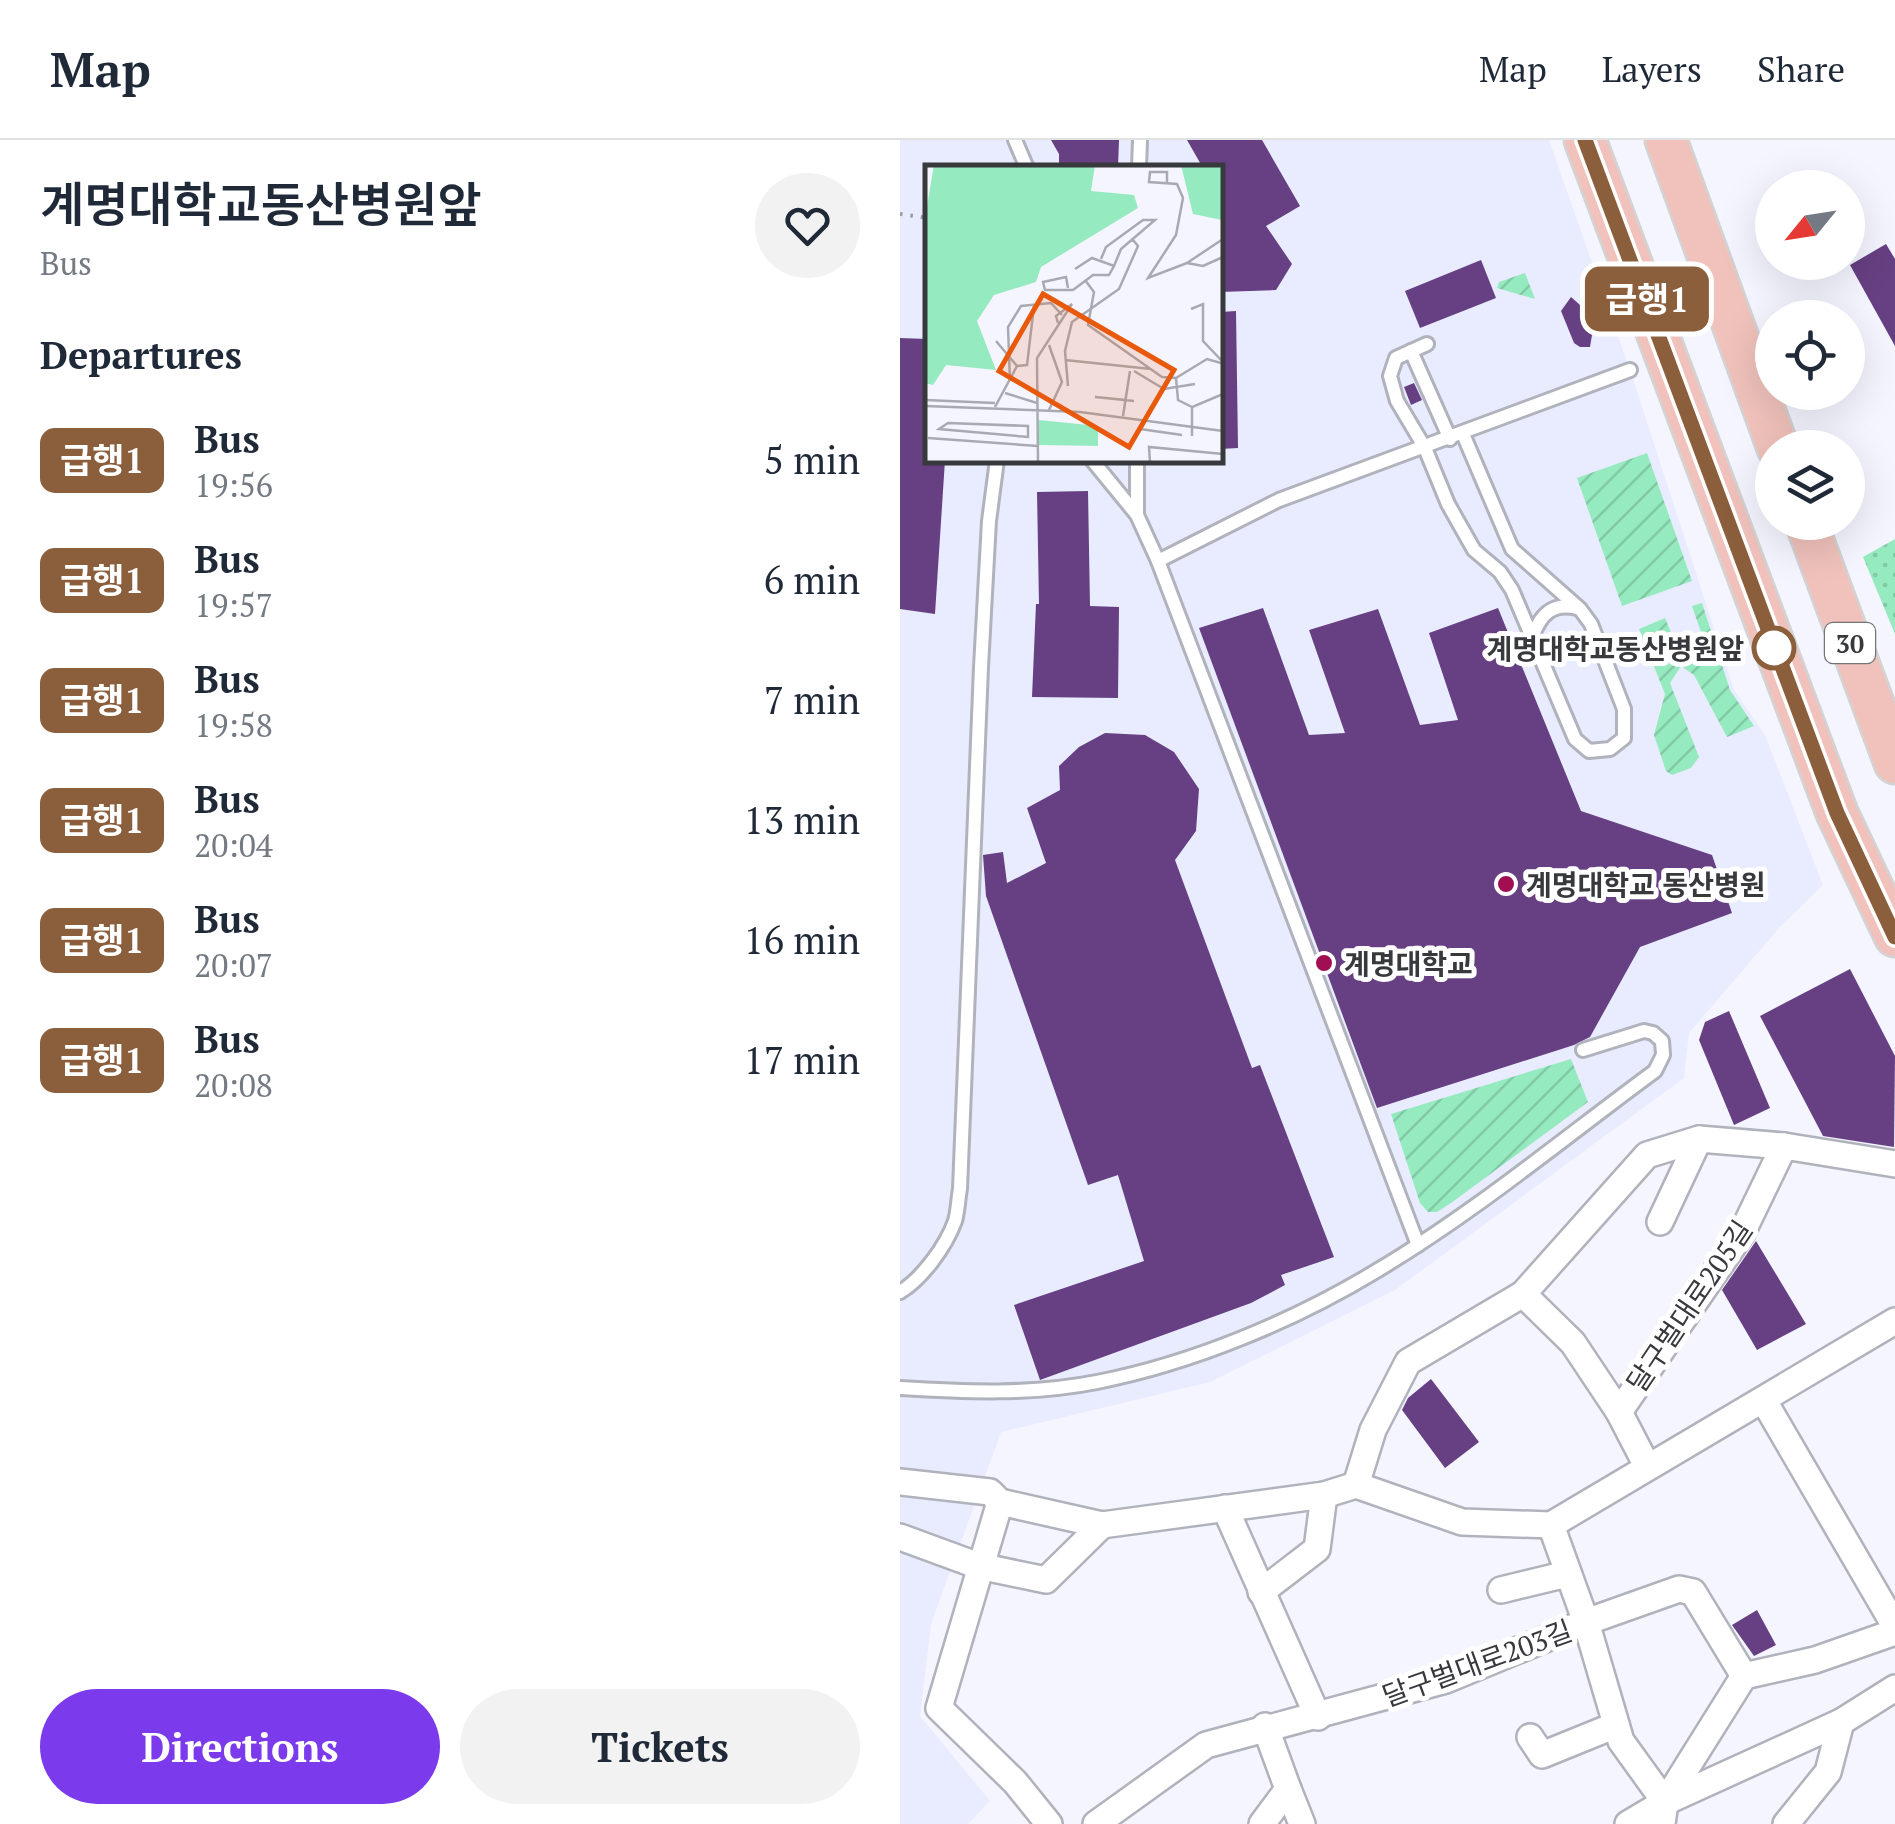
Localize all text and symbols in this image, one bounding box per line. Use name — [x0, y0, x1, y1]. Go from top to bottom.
text: Map — [50, 37, 151, 101]
text: Map — [1479, 46, 1547, 92]
text: Layers — [1602, 46, 1702, 92]
text: Share — [1757, 46, 1845, 92]
inset map — [925, 165, 1222, 462]
north arrow — [1755, 170, 1865, 280]
map controls — [1755, 170, 1865, 540]
text: 계명대학교동산병원앞 — [40, 172, 482, 236]
button: heart — [755, 173, 860, 278]
text: Bus — [40, 242, 92, 284]
line badge: 급행1 — [1590, 266, 1704, 332]
text: 급행1 — [1605, 276, 1689, 322]
button: locate — [1755, 300, 1865, 410]
text: Departures — [40, 330, 242, 380]
text: Bus — [194, 414, 260, 464]
button: layers — [1755, 430, 1865, 540]
text: 5 min — [764, 435, 860, 485]
text: 급행1 — [60, 437, 144, 483]
text: 19:56 — [194, 464, 273, 506]
text: Bus — [194, 534, 260, 584]
text: 6 min — [764, 555, 860, 605]
text: 급행1 — [60, 557, 144, 603]
text: 19:57 — [194, 584, 273, 626]
road number: 30 — [1825, 623, 1875, 663]
marker: 계명대학교동산병원앞 — [1753, 627, 1795, 669]
place label: 계명대학교동산병원앞 — [1486, 630, 1744, 667]
text: Bus — [194, 654, 260, 704]
text: 7 min — [764, 675, 860, 725]
text: 급행1 — [60, 677, 144, 723]
text: 19:58 — [194, 704, 273, 746]
text: Bus — [194, 774, 260, 824]
text: 13 min — [743, 795, 860, 845]
text: 급행1 — [60, 797, 144, 843]
text: 20:04 — [194, 824, 273, 866]
place label: 계명대학교 동산병원 — [1526, 866, 1765, 903]
marker: 계명대학교 동산병원 — [1495, 873, 1517, 895]
text: Bus — [194, 894, 260, 944]
text: 16 min — [743, 915, 860, 965]
text: 급행1 — [60, 917, 144, 963]
text: 20:07 — [194, 944, 273, 986]
place label: 계명대학교 — [1344, 945, 1473, 982]
marker: 계명대학교 — [1313, 952, 1335, 974]
text: Bus — [194, 1014, 260, 1064]
text: 17 min — [743, 1035, 860, 1085]
text: 급행1 — [60, 1037, 144, 1083]
text: 20:08 — [194, 1064, 273, 1106]
street label: 달구벌대로205길 — [1618, 1213, 1760, 1399]
street label: 달구벌대로203길 — [1377, 1612, 1577, 1714]
button: Directions — [40, 1689, 440, 1804]
button: Tickets — [460, 1689, 860, 1804]

